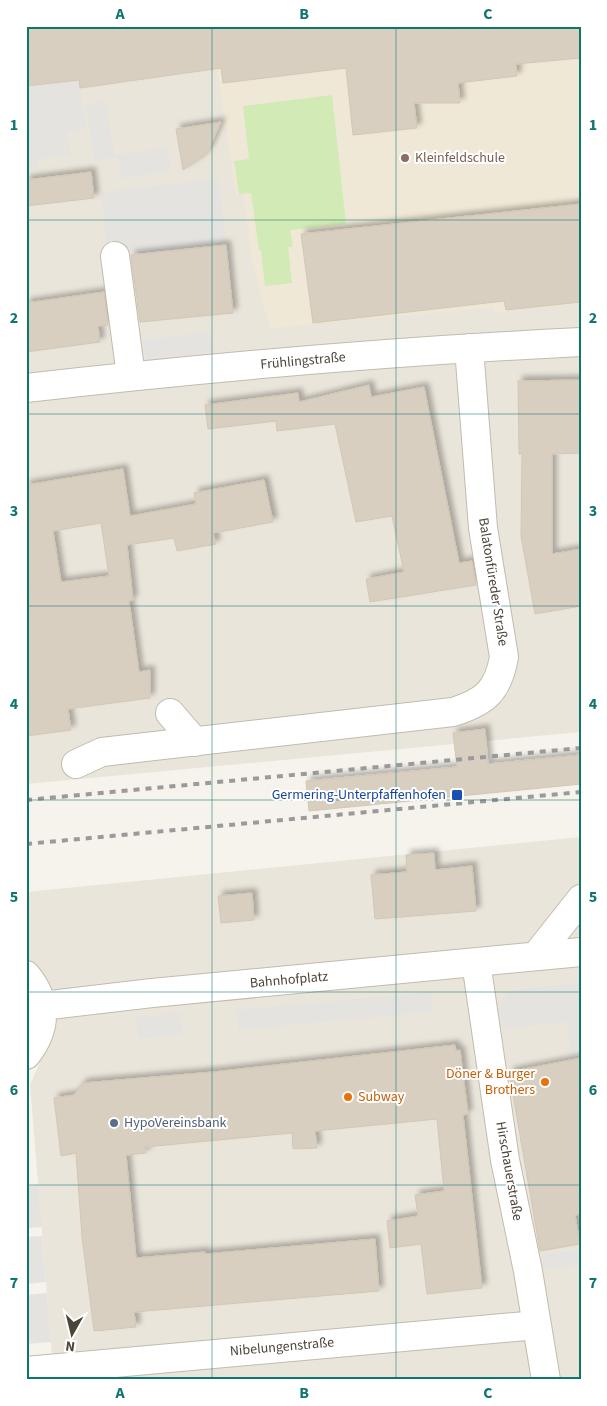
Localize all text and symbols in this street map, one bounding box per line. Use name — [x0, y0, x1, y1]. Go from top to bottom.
text: A — [114, 3, 125, 25]
text: B — [299, 3, 309, 25]
text: C — [483, 3, 493, 25]
text: 1 — [10, 114, 18, 136]
text: 1 — [589, 114, 597, 136]
place label: Kleinfeldschule — [415, 148, 505, 168]
marker: Kleinfeldschule — [399, 152, 411, 164]
text: 2 — [10, 307, 18, 329]
text: 2 — [589, 307, 597, 329]
street label: Frühlingstraße — [260, 347, 346, 375]
text: 3 — [10, 500, 18, 522]
text: 3 — [589, 500, 597, 522]
street label: Balatonfüreder Straße — [473, 516, 513, 648]
text: 4 — [10, 693, 19, 715]
text: 4 — [589, 693, 598, 715]
place label: Germering-Unterpfaffenhofen — [272, 785, 446, 805]
marker: Germering-Unterpfaffenhofen — [450, 788, 464, 802]
text: 5 — [10, 886, 18, 908]
text: 5 — [589, 886, 597, 908]
street label: Bahnhofplatz — [249, 967, 329, 993]
place label: Döner & Burger Brothers — [446, 1064, 535, 1100]
marker: Döner & Burger Brothers — [539, 1076, 551, 1088]
text: 6 — [10, 1079, 18, 1101]
text: 6 — [589, 1079, 597, 1101]
place label: Subway — [358, 1087, 405, 1107]
marker: Subway — [342, 1091, 354, 1103]
place label: HypoVereinsbank — [124, 1113, 227, 1133]
marker: HypoVereinsbank — [108, 1117, 120, 1129]
street label: Hirschauerstraße — [490, 1120, 528, 1222]
text: 7 — [10, 1272, 18, 1294]
text: 7 — [589, 1272, 597, 1294]
north arrow — [48, 1308, 98, 1358]
street label: Nibelungenstraße — [229, 1332, 335, 1362]
text: N — [64, 1335, 76, 1356]
text: A — [114, 1382, 125, 1404]
text: B — [299, 1382, 309, 1404]
text: C — [483, 1382, 493, 1404]

